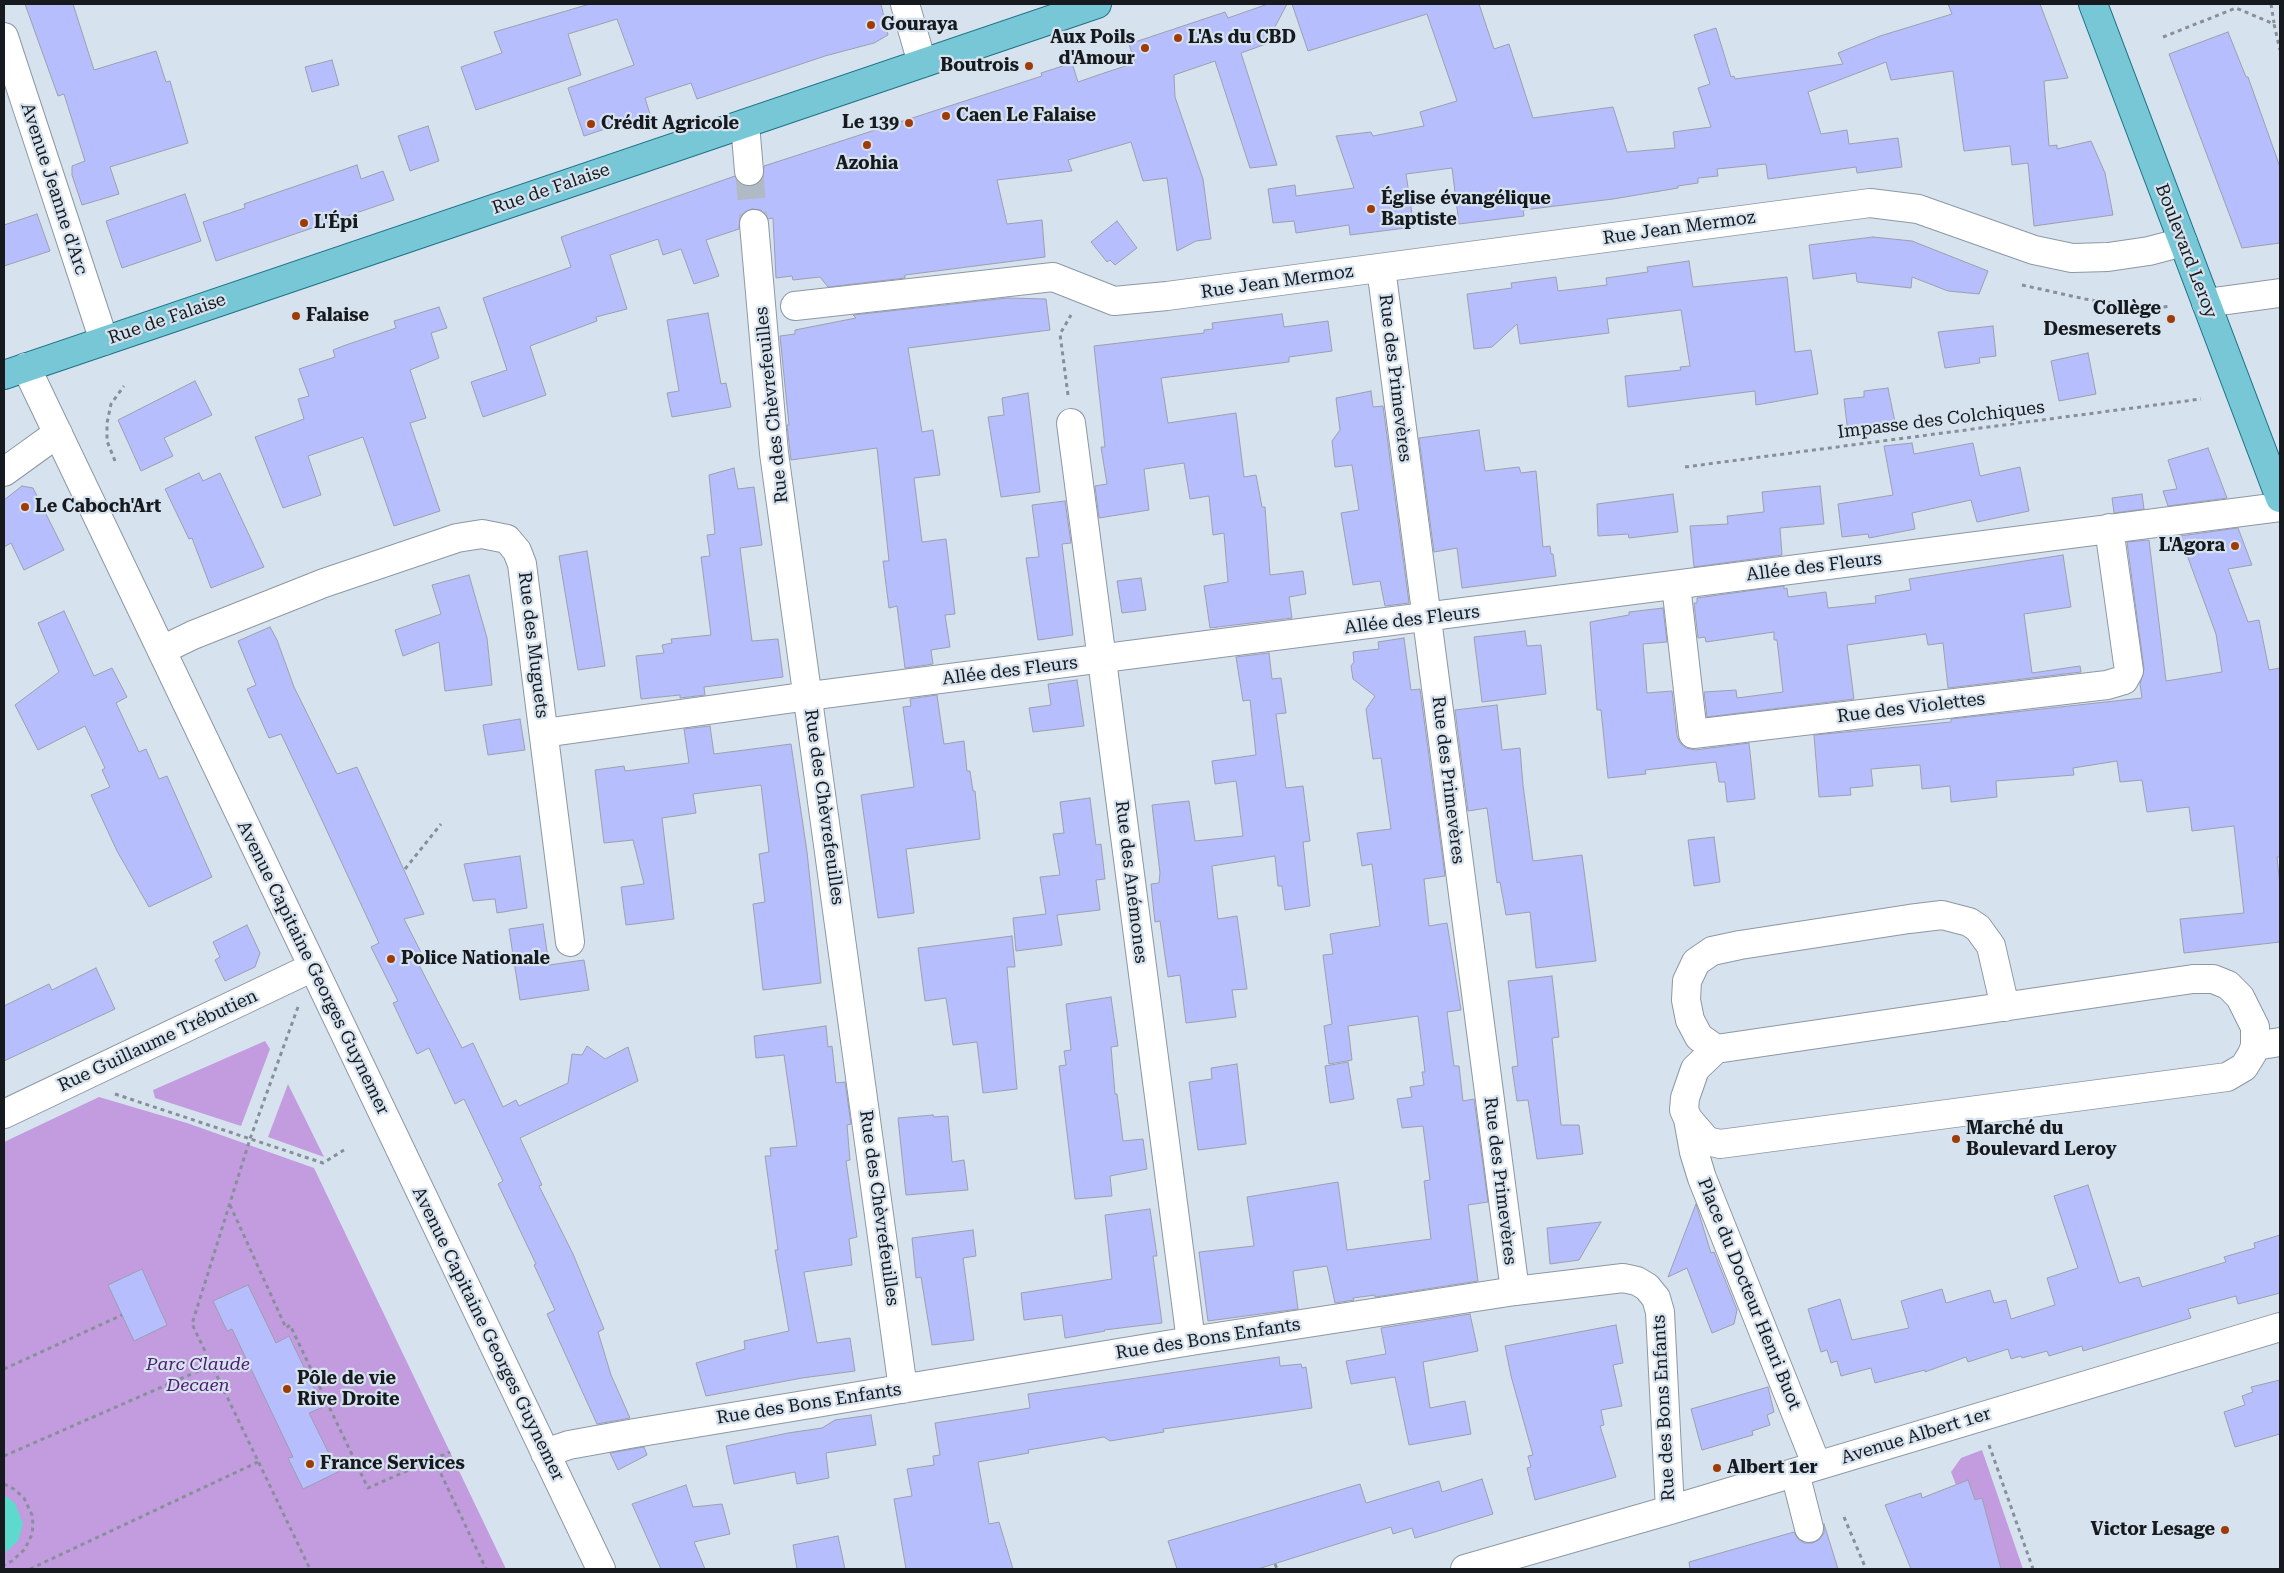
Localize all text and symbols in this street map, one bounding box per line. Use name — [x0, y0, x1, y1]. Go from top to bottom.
place label: Gouraya — [881, 14, 958, 36]
marker: Gouraya — [865, 19, 877, 31]
place label: Aux Poils d'Amour — [1050, 27, 1135, 70]
place label: L'As du CBD — [1188, 27, 1296, 49]
marker: L'As du CBD — [1172, 32, 1184, 44]
marker: Aux Poils d'Amour — [1139, 42, 1151, 54]
place label: Boutrois — [940, 55, 1019, 77]
marker: Boutrois — [1023, 60, 1035, 72]
street label: Avenue Jeanne d'Arc — [16, 100, 92, 278]
place label: Caen Le Falaise — [956, 105, 1096, 127]
marker: Caen Le Falaise — [940, 110, 952, 122]
place label: Le 139 — [842, 112, 899, 134]
place label: Crédit Agricole — [601, 113, 739, 135]
marker: Le 139 — [903, 117, 915, 129]
marker: Crédit Agricole — [585, 118, 597, 130]
marker: Azohia — [861, 139, 873, 151]
place label: Azohia — [836, 153, 898, 175]
street label: Rue de Falaise — [489, 159, 613, 219]
street label: Boulevard Leroy — [2150, 181, 2222, 321]
place label: Église évangélique Baptiste — [1381, 188, 1551, 230]
marker: Église évangélique Baptiste — [1365, 203, 1377, 215]
street label: Rue Jean Mermoz — [1601, 207, 1757, 249]
place label: L'Épi — [314, 212, 358, 234]
marker: L'Épi — [298, 217, 310, 229]
street label: Rue Jean Mermoz — [1199, 261, 1355, 303]
street label: Rue de Falaise — [105, 289, 229, 349]
street label: Rue des Primevères — [1374, 293, 1416, 463]
place label: Collège Desmeserets — [2044, 298, 2161, 340]
place label: Falaise — [306, 305, 369, 327]
street label: Rue des Chèvrefeuilles — [751, 306, 793, 504]
marker: Falaise — [290, 310, 302, 322]
marker: Collège Desmeserets — [2165, 313, 2177, 325]
street label: Impasse des Colchiques — [1836, 397, 2046, 443]
place label: Le Caboch'Art — [35, 496, 161, 518]
marker: Le Caboch'Art — [19, 501, 31, 513]
place label: L'Agora — [2159, 535, 2225, 557]
marker: L'Agora — [2229, 540, 2241, 552]
street label: Allée des Fleurs — [1745, 548, 1883, 586]
street label: Rue des Muguets — [513, 571, 553, 719]
street label: Allée des Fleurs — [1343, 601, 1481, 639]
street label: Allée des Fleurs — [941, 652, 1079, 690]
street label: Rue des Violettes — [1836, 688, 1986, 728]
street label: Rue des Primevères — [1427, 695, 1469, 865]
street label: Rue des Chèvrefeuilles — [800, 708, 848, 906]
street label: Rue des Anémones — [1110, 799, 1152, 965]
street label: Avenue Capitaine Georges Guynemer — [232, 818, 394, 1118]
place label: Police Nationale — [401, 948, 550, 970]
marker: Police Nationale — [385, 953, 397, 965]
street label: Rue Guillaume Trébutien — [55, 985, 261, 1097]
street label: Rue des Primevères — [1479, 1096, 1521, 1266]
street label: Rue des Chèvrefeuilles — [855, 1109, 903, 1307]
place label: Marché du Boulevard Leroy — [1966, 1118, 2117, 1160]
marker: Marché du Boulevard Leroy — [1950, 1133, 1962, 1145]
street label: Place du Docteur Henri Buot — [1693, 1175, 1805, 1413]
street label: Avenue Capitaine Georges Guynemer — [407, 1184, 569, 1484]
street label: Rue des Bons Enfants — [1114, 1314, 1302, 1364]
street label: Rue des Bons Enfants — [1648, 1314, 1680, 1502]
park label: Parc Claude Decaen — [146, 1354, 250, 1396]
place label: Pôle de vie Rive Droite — [297, 1368, 400, 1410]
street label: Rue des Bons Enfants — [715, 1379, 903, 1429]
marker: Pôle de vie Rive Droite — [281, 1383, 293, 1395]
street label: Avenue Albert 1er — [1839, 1403, 1993, 1469]
place label: France Services — [320, 1453, 465, 1475]
place label: Albert 1er — [1727, 1457, 1818, 1479]
marker: France Services — [304, 1458, 316, 1470]
marker: Albert 1er — [1711, 1462, 1723, 1474]
place label: Victor Lesage — [2091, 1519, 2215, 1541]
marker: Victor Lesage — [2219, 1524, 2231, 1536]

